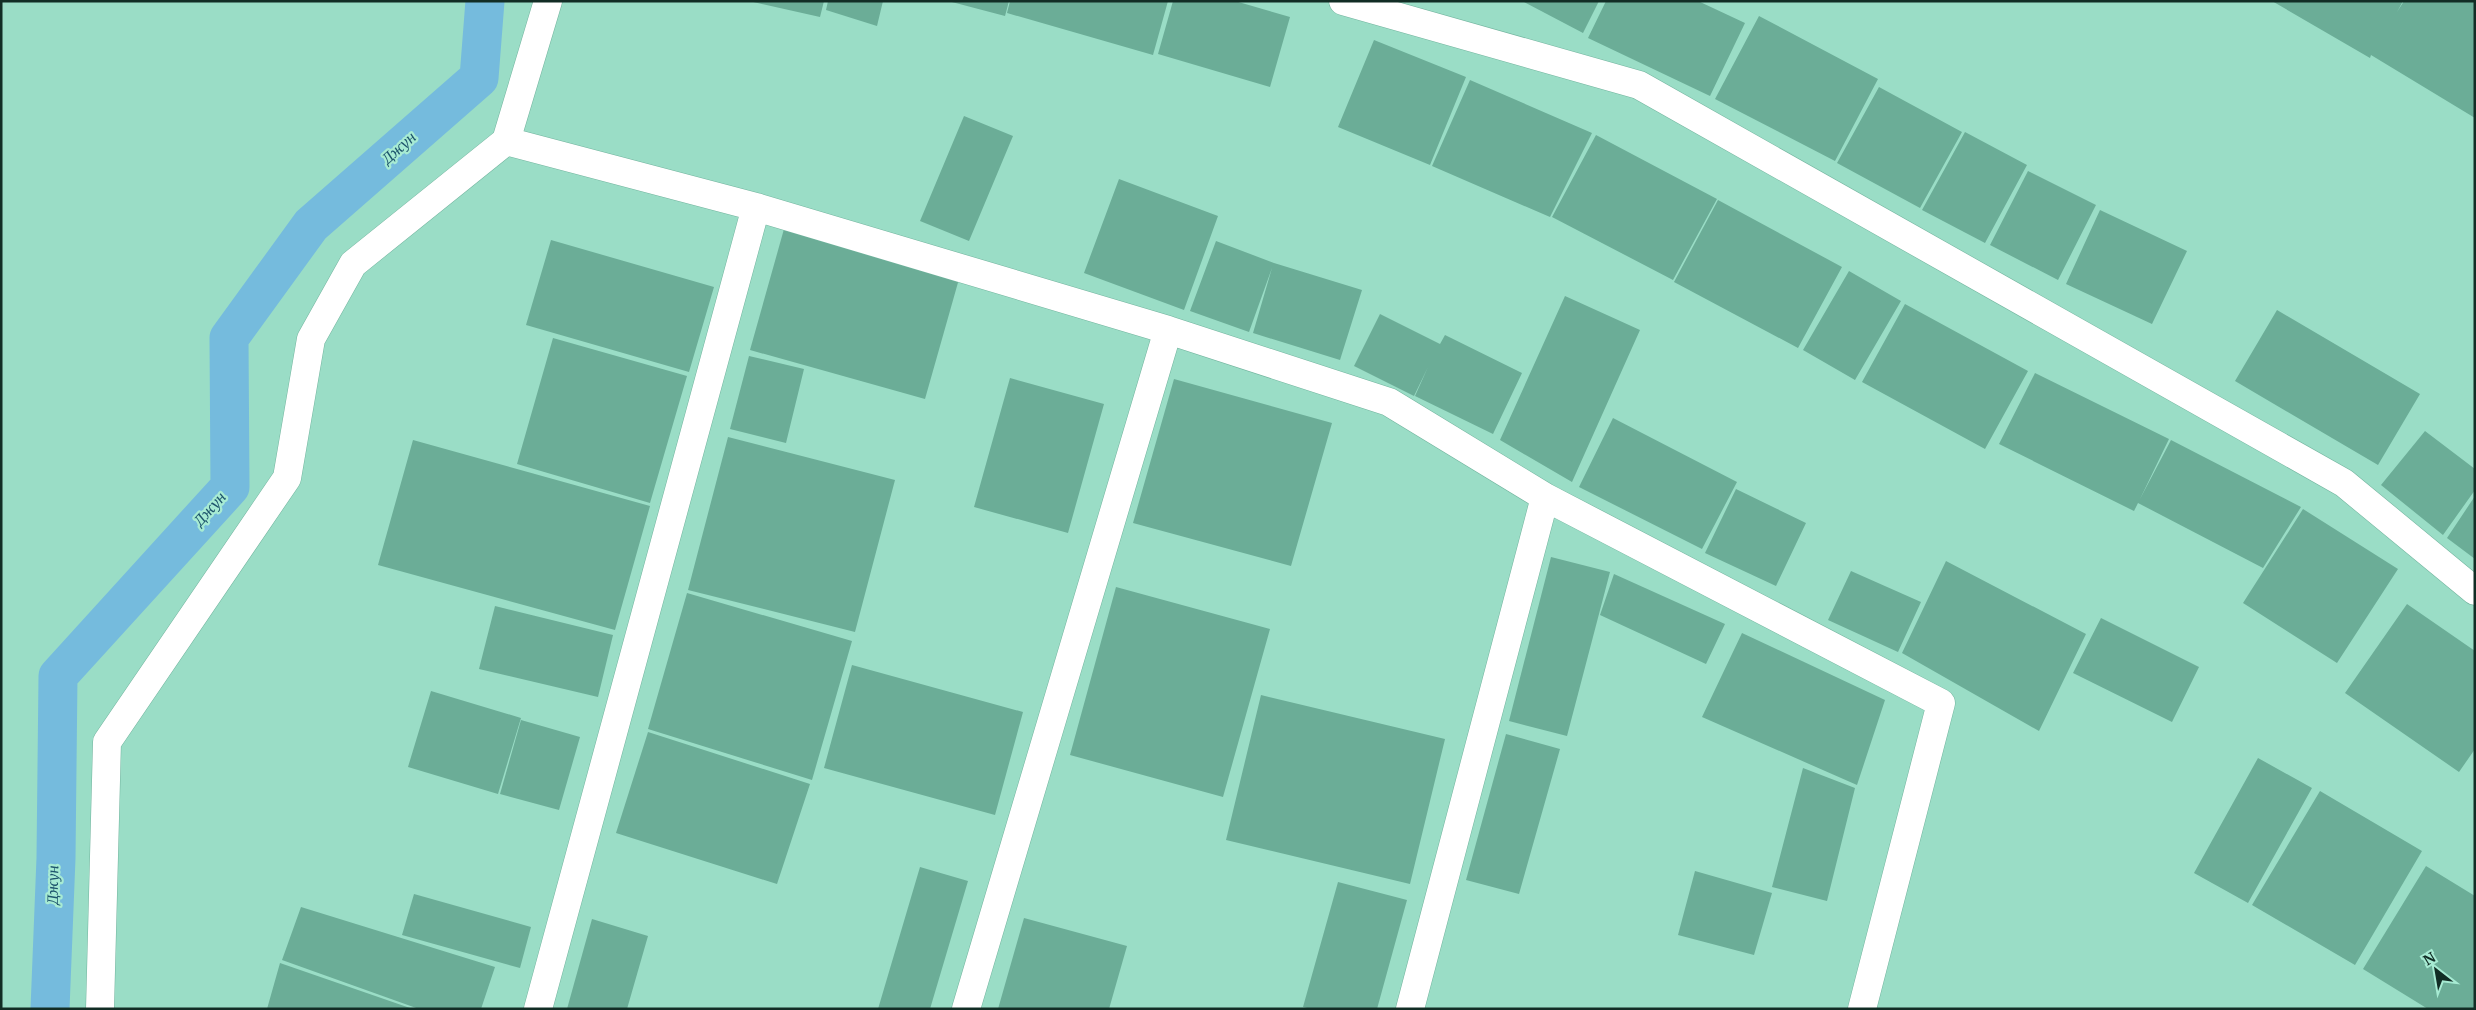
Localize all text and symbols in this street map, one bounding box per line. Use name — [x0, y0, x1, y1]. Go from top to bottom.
water label: Джун — [377, 128, 420, 168]
water label: Джун — [189, 488, 230, 530]
water label: Джун — [44, 865, 62, 906]
north arrow — [2411, 945, 2461, 995]
text: N — [2420, 948, 2439, 969]

